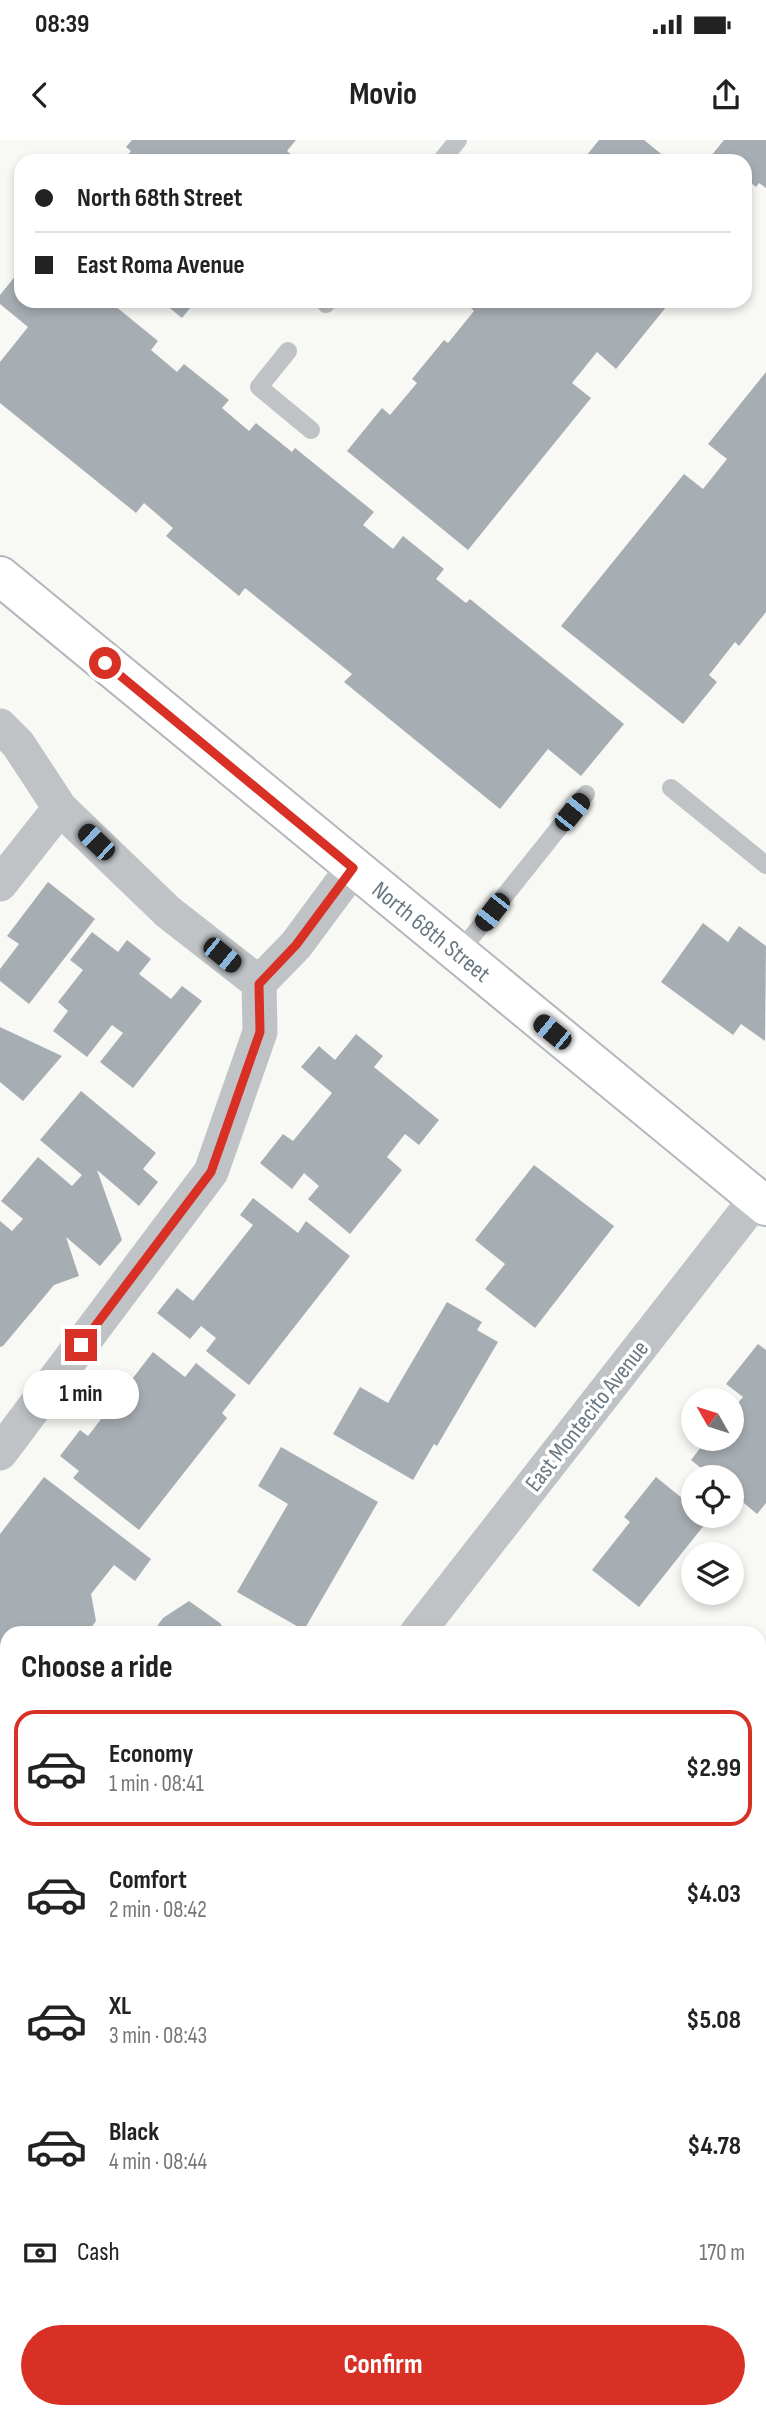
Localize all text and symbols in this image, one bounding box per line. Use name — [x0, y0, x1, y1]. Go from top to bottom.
text: 08:39 — [35, 9, 89, 40]
text: Movio — [349, 75, 417, 114]
icon: back — [21, 76, 59, 114]
icon: share — [707, 76, 745, 114]
text: North 68th Street — [77, 183, 242, 214]
text: East Roma Avenue — [77, 250, 245, 281]
route start — [89, 647, 121, 679]
car — [551, 789, 594, 835]
car — [74, 820, 119, 864]
street label: North 68th Street — [366, 875, 496, 989]
car — [471, 889, 514, 935]
car — [200, 934, 245, 976]
car — [530, 1011, 575, 1053]
route end — [65, 1329, 97, 1361]
street label: East Montecito Avenue — [519, 1335, 655, 1497]
callout: 1 min — [23, 1370, 139, 1418]
text: 1 min — [60, 1380, 102, 1408]
north arrow — [681, 1388, 744, 1451]
map controls — [681, 1388, 744, 1605]
button: locate — [681, 1465, 744, 1528]
button: layers — [681, 1542, 744, 1605]
text: Choose a ride — [21, 1648, 173, 1687]
icon: car — [25, 1737, 88, 1800]
text: Economy — [109, 1739, 193, 1770]
text: $2.99 — [686, 1753, 741, 1784]
text: 1 min · 08:41 — [109, 1770, 204, 1798]
icon: car — [25, 1863, 88, 1926]
text: Comfort — [109, 1865, 187, 1896]
text: $4.03 — [686, 1879, 741, 1910]
text: 2 min · 08:42 — [109, 1896, 207, 1924]
icon: car — [25, 1989, 88, 2052]
text: XL — [109, 1991, 131, 2022]
text: $5.08 — [686, 2005, 741, 2036]
text: 3 min · 08:43 — [109, 2022, 207, 2050]
icon: car — [25, 2115, 88, 2178]
text: Black — [109, 2117, 159, 2148]
text: $4.78 — [687, 2131, 741, 2162]
text: 4 min · 08:44 — [109, 2148, 207, 2176]
icon: cash — [21, 2234, 59, 2272]
text: Cash — [77, 2237, 120, 2268]
text: 170 m — [699, 2239, 745, 2267]
button: Confirm — [21, 2325, 745, 2405]

